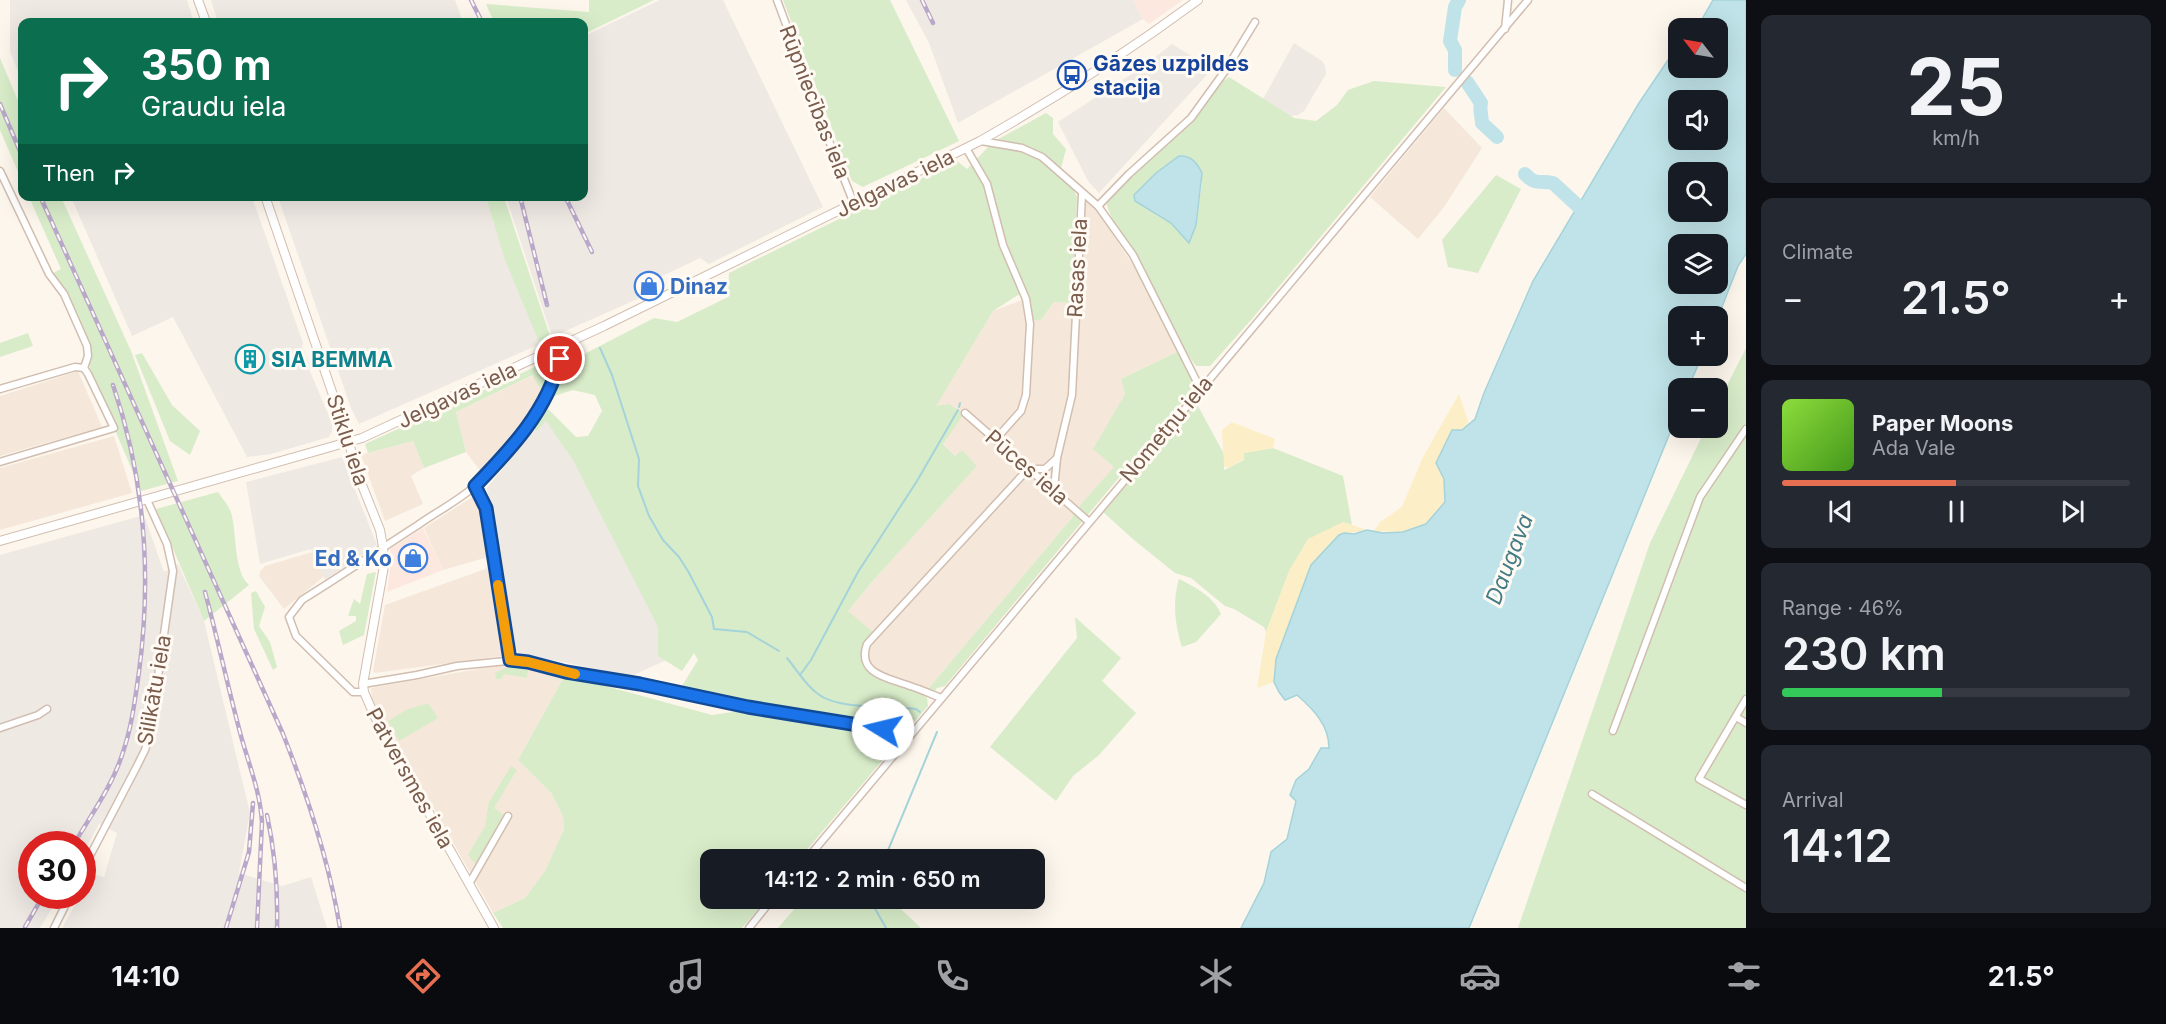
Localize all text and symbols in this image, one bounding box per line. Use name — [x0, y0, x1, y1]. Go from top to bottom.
north arrow — [1668, 18, 1728, 78]
map controls — [1668, 18, 1728, 438]
street label: Rūpniecības iela — [774, 22, 856, 182]
text: 350 m — [141, 39, 272, 90]
text: 25 — [1907, 39, 2006, 134]
icon: right — [42, 42, 120, 120]
place label: Gāzes uzpildes stacija — [1093, 51, 1249, 100]
bus stop icon: Gāzes uzpildes stacija — [1056, 59, 1088, 91]
text: Graudu iela — [141, 90, 287, 123]
button: sound — [1668, 90, 1728, 150]
text: km/h — [1932, 126, 1980, 150]
street label: Jelgavas iela — [832, 144, 958, 222]
icon: right — [107, 156, 140, 189]
text: Then — [42, 160, 95, 186]
button: search — [1668, 162, 1728, 222]
street label: Rasas iela — [1062, 218, 1092, 318]
button: layers — [1668, 234, 1728, 294]
text: Climate — [1782, 240, 1853, 264]
shop icon: Dinaz — [633, 270, 665, 302]
text: 21.5° — [1901, 270, 2011, 325]
place label: Dinaz — [670, 274, 728, 299]
text: − — [1782, 278, 1804, 318]
text: + — [2108, 278, 2130, 318]
button: + — [1668, 306, 1728, 366]
pin — [534, 333, 585, 384]
icon: arrive — [543, 342, 576, 375]
building icon: SIA BEMMA — [234, 343, 266, 375]
place label: SIA BEMMA — [271, 347, 393, 372]
street label: Jelgavas iela — [394, 357, 520, 433]
street label: Nometņu iela — [1114, 371, 1218, 488]
button: − — [1668, 378, 1728, 438]
street label: Stiklu iela — [321, 391, 375, 489]
text: Paper Moons — [1872, 410, 2013, 436]
street label: Pūces iela — [981, 424, 1073, 510]
text: Ada Vale — [1872, 436, 1955, 460]
icon: previous — [1824, 495, 1857, 528]
icon: pause — [1940, 495, 1973, 528]
icon: next — [2056, 495, 2089, 528]
water label: Daugava — [1480, 510, 1538, 608]
shop icon: Ed & Ko — [397, 542, 429, 574]
place label: Ed & Ko — [315, 546, 392, 571]
text: Range · 46% — [1782, 596, 1904, 620]
text: 230 km — [1782, 626, 1946, 681]
street label: Silikātu iela — [132, 633, 176, 747]
position arrow — [851, 697, 915, 761]
street label: Patversmes iela — [361, 703, 459, 853]
text: Arrival — [1782, 788, 1844, 812]
text: 14:12 — [1782, 818, 1892, 873]
speed limit sign: 30 — [18, 831, 96, 909]
text: 14:12 · 2 min · 650 m — [764, 866, 981, 892]
icon: directions — [402, 955, 444, 997]
icon: music — [666, 955, 708, 997]
icon: phone — [931, 955, 973, 997]
icon: climate — [1195, 955, 1237, 997]
icon: car — [1459, 955, 1501, 997]
icon: filters — [1723, 955, 1765, 997]
text: 14:10 — [111, 960, 180, 993]
text: 21.5° — [1988, 960, 2055, 993]

